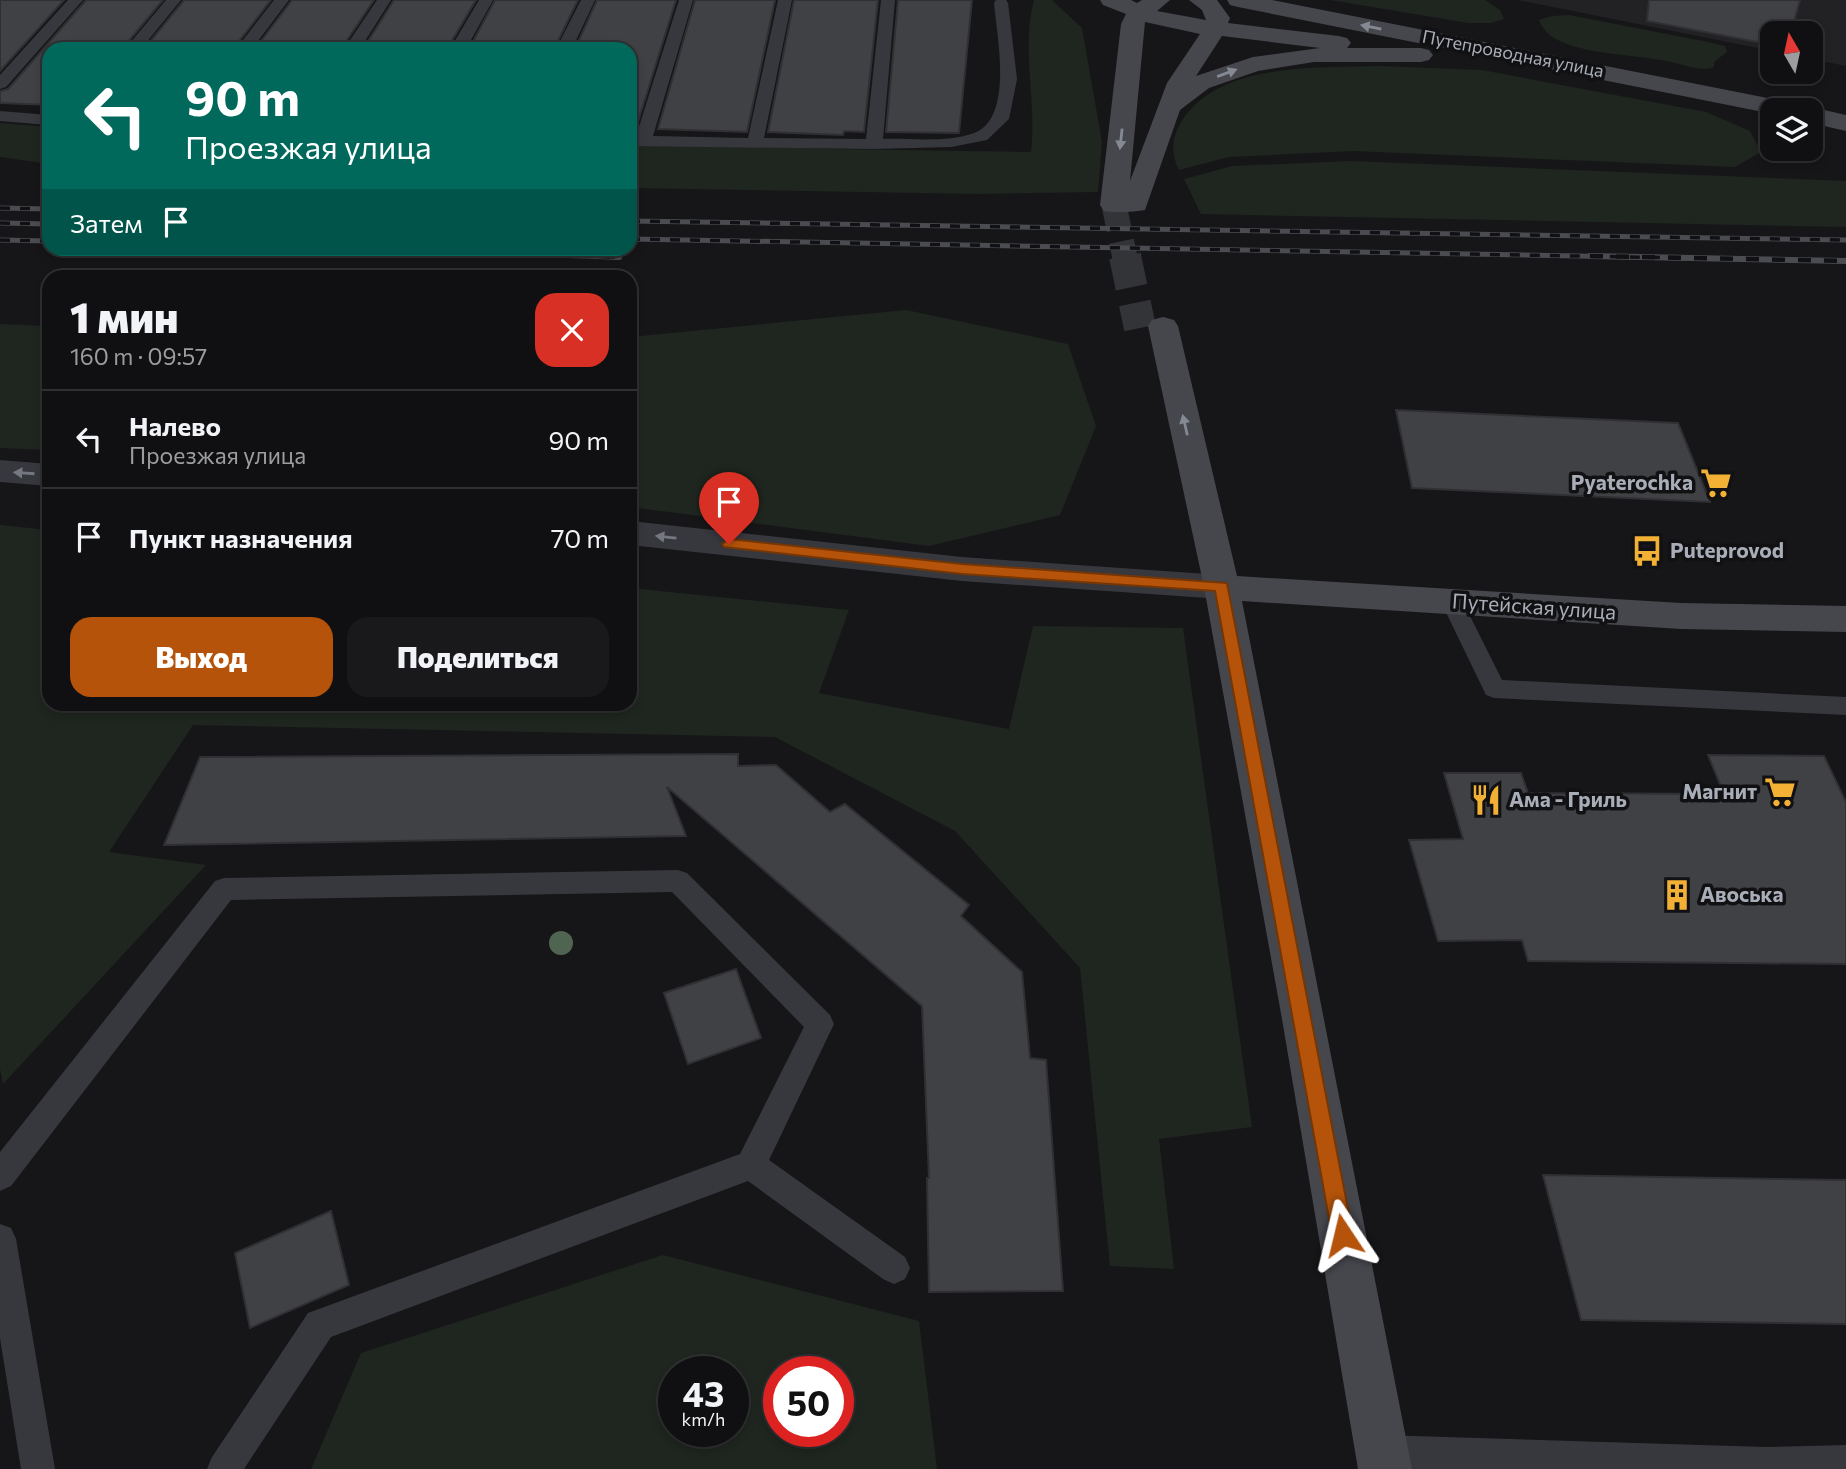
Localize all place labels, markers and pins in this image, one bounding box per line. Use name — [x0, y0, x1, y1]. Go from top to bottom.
supermarket icon: Pyaterochka — [1699, 466, 1733, 500]
place label: Pyaterochka — [1571, 469, 1693, 494]
pin — [699, 472, 759, 544]
bus stop icon: Puteprovod — [1630, 534, 1664, 568]
place label: Puteprovod — [1670, 537, 1784, 562]
supermarket icon: Магнит — [1763, 775, 1797, 809]
place label: Магнит — [1682, 778, 1757, 803]
restaurant icon: Ама - Гриль — [1469, 783, 1503, 817]
place label: Ама - Гриль — [1509, 786, 1627, 811]
building icon: Авоська — [1660, 878, 1694, 912]
place label: Авоська — [1700, 881, 1784, 906]

